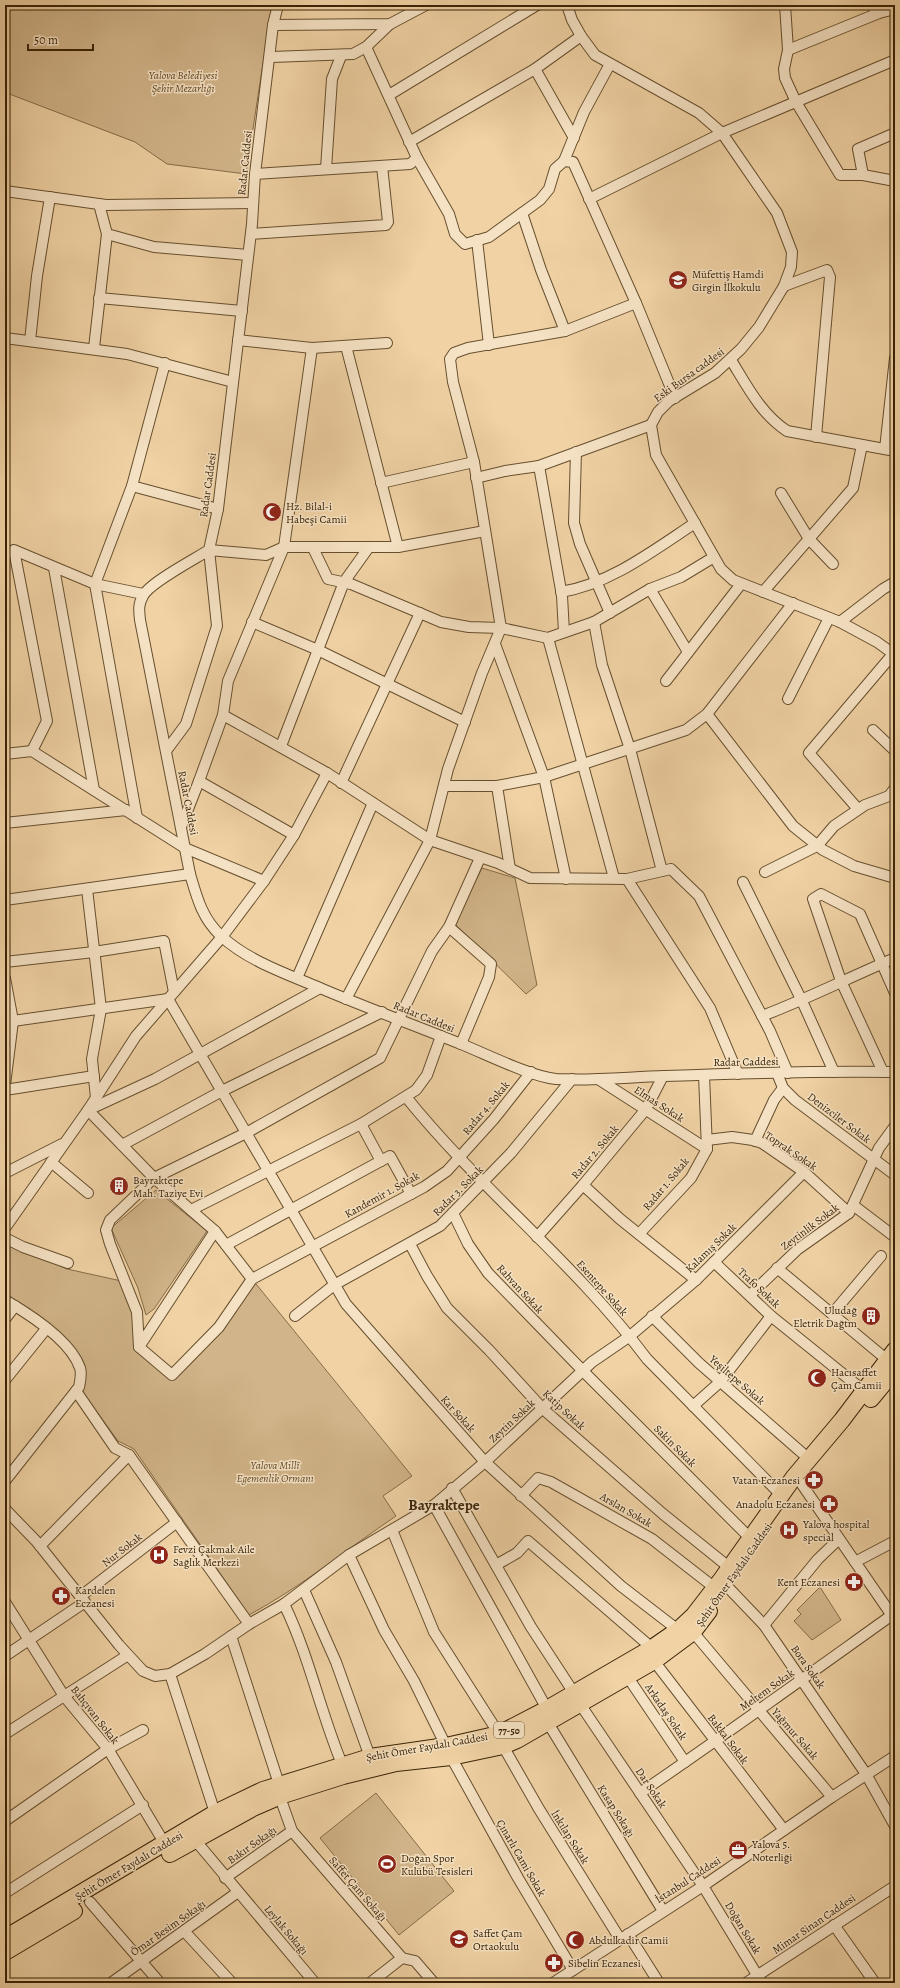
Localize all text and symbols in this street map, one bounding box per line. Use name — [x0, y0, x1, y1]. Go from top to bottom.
scale bar — [28, 26, 93, 52]
text: 50 m — [34, 32, 58, 48]
park label: Yalova Belediyesi Şehir Mezarlığı — [149, 68, 217, 96]
street label: Radar Caddesi — [234, 130, 256, 196]
place label: Müfettiş Hamdi Girgin İlkokulu — [692, 267, 764, 295]
school or university icon: Müfettiş Hamdi Girgin İlkokulu — [667, 269, 689, 291]
street label: Eski Bursa caddesi — [651, 344, 727, 406]
street label: Radar Caddesi — [196, 452, 220, 518]
place label: Hz. Bilal-i Habeşi Camii — [286, 499, 347, 527]
mosque icon: Hz. Bilal-i Habeşi Camii — [261, 501, 283, 523]
street label: Radar Caddesi — [174, 769, 202, 837]
street label: Radar Caddesi — [391, 998, 457, 1036]
street label: Radar Caddesi — [713, 1054, 779, 1070]
street label: Radar 4. Sokak — [459, 1077, 513, 1138]
street label: Elmas Sokak — [631, 1082, 687, 1126]
street label: Denizciler Sokak — [804, 1089, 874, 1147]
street label: Radar 2. Sokak — [568, 1121, 622, 1182]
street label: Toprak Sokak — [762, 1128, 821, 1174]
street label: Radar 1. Sokak — [639, 1154, 693, 1214]
street label: Radar 3. Sokak — [429, 1162, 487, 1220]
street label: Kandemir 1. Sokak — [342, 1168, 423, 1222]
place label: Bayraktepe Mah. Taziye Evi — [133, 1173, 203, 1201]
building icon: Bayraktepe Mah. Taziye Evi — [108, 1175, 130, 1197]
street label: Zeytinlik Sokak — [778, 1200, 842, 1254]
street label: Kalamış Sokak — [682, 1219, 740, 1276]
street label: Esentepe Sokak — [573, 1257, 631, 1320]
street label: Rahvan Sokak — [493, 1261, 547, 1317]
street label: Trafo Sokak — [735, 1264, 784, 1312]
place label: Uludağ Eletrik Dağtm — [793, 1303, 857, 1331]
building icon: Uludağ Eletrik Dağtm — [860, 1305, 882, 1327]
street label: Yeşiltepe Sokak — [705, 1351, 768, 1409]
place label: Hacısaffet Çam Camii — [831, 1365, 882, 1393]
mosque icon: Hacısaffet Çam Camii — [806, 1367, 828, 1389]
street label: Katip Sokak — [539, 1386, 589, 1434]
street label: Kar Sokak — [437, 1392, 479, 1436]
street label: Zeytin Sokak — [486, 1395, 539, 1446]
street label: Sakin Sokak — [650, 1421, 700, 1471]
park label: Yalova Millî Egemenlik Ormanı — [236, 1458, 314, 1486]
pharmacy icon: Vatan Eczanesi — [803, 1469, 825, 1491]
place label: Vatan Eczanesi — [732, 1473, 800, 1488]
street label: Arslan Sokak — [596, 1489, 655, 1531]
pharmacy icon: Anadolu Eczanesi — [818, 1493, 840, 1515]
district label: Bayraktepe — [408, 1495, 480, 1515]
place label: Anadolu Eczanesi — [735, 1497, 815, 1512]
place label: Yalova hospital special — [802, 1517, 870, 1545]
hospital icon: Yalova hospital special — [778, 1519, 800, 1541]
street label: Şehit Ömer Faydalı Caddesi — [692, 1520, 776, 1630]
street label: Nur Sokak — [99, 1529, 146, 1570]
place label: Fevzi Çakmak Aile Sağlık Merkezi — [173, 1542, 255, 1570]
hospital icon: Fevzi Çakmak Aile Sağlık Merkezi — [148, 1544, 170, 1566]
pharmacy icon: Kent Eczanesi — [843, 1571, 865, 1593]
place label: Kent Eczanesi — [777, 1575, 840, 1590]
place label: Kardelen Eczanesi — [75, 1583, 116, 1611]
pharmacy icon: Kardelen Eczanesi — [50, 1585, 72, 1607]
street label: Bora Sokak — [787, 1642, 829, 1692]
street label: Meltem Sokak — [737, 1665, 798, 1714]
street label: Arkadaş Sokak — [641, 1680, 691, 1744]
street label: Bahçıvan Sokak — [67, 1683, 123, 1748]
street label: Yağmur Sokak — [768, 1704, 822, 1764]
street label: Bakkal Sokak — [704, 1711, 752, 1768]
road number: 77-50 — [494, 1722, 524, 1738]
street label: Şehit Ömer Faydalı Caddesi — [365, 1729, 489, 1765]
street label: Dar Sokak — [632, 1765, 670, 1812]
street label: Kasap Sokağı — [594, 1782, 638, 1840]
street label: İnkılap Sokak — [547, 1807, 593, 1867]
street label: Çınarlı Cami Sokak — [493, 1817, 549, 1900]
street label: Bakır Sokağı — [224, 1823, 280, 1867]
street label: Şehit Ömer Faydalı Caddesi — [72, 1828, 186, 1904]
place label: Yalova 5. Noterliği — [751, 1837, 792, 1865]
office icon: Yalova 5. Noterliği — [727, 1839, 749, 1861]
place label: Doğan Spor Kulübü Tesisleri — [401, 1851, 473, 1879]
street label: Saffet Çam Sokağı — [326, 1853, 390, 1925]
sports icon: Doğan Spor Kulübü Tesisleri — [376, 1853, 398, 1875]
street label: İstanbul Caddesi — [652, 1853, 724, 1907]
street label: Mimar Sinan Caddesi — [769, 1891, 859, 1957]
street label: Ömar Besim Sokağı — [127, 1896, 209, 1960]
street label: Doğan Sokak — [721, 1899, 765, 1958]
street label: Leylak Sokağı — [261, 1902, 311, 1958]
place label: Saffet Çam Ortaokulu — [473, 1926, 522, 1954]
school or university icon: Saffet Çam Ortaokulu — [448, 1928, 470, 1950]
mosque icon: Abdulkadir Camii — [564, 1929, 586, 1951]
place label: Abdulkadir Camii — [588, 1933, 668, 1948]
pharmacy icon: Sibelin Eczanesi — [543, 1952, 565, 1974]
place label: Sibelin Eczanesi — [568, 1956, 641, 1971]

